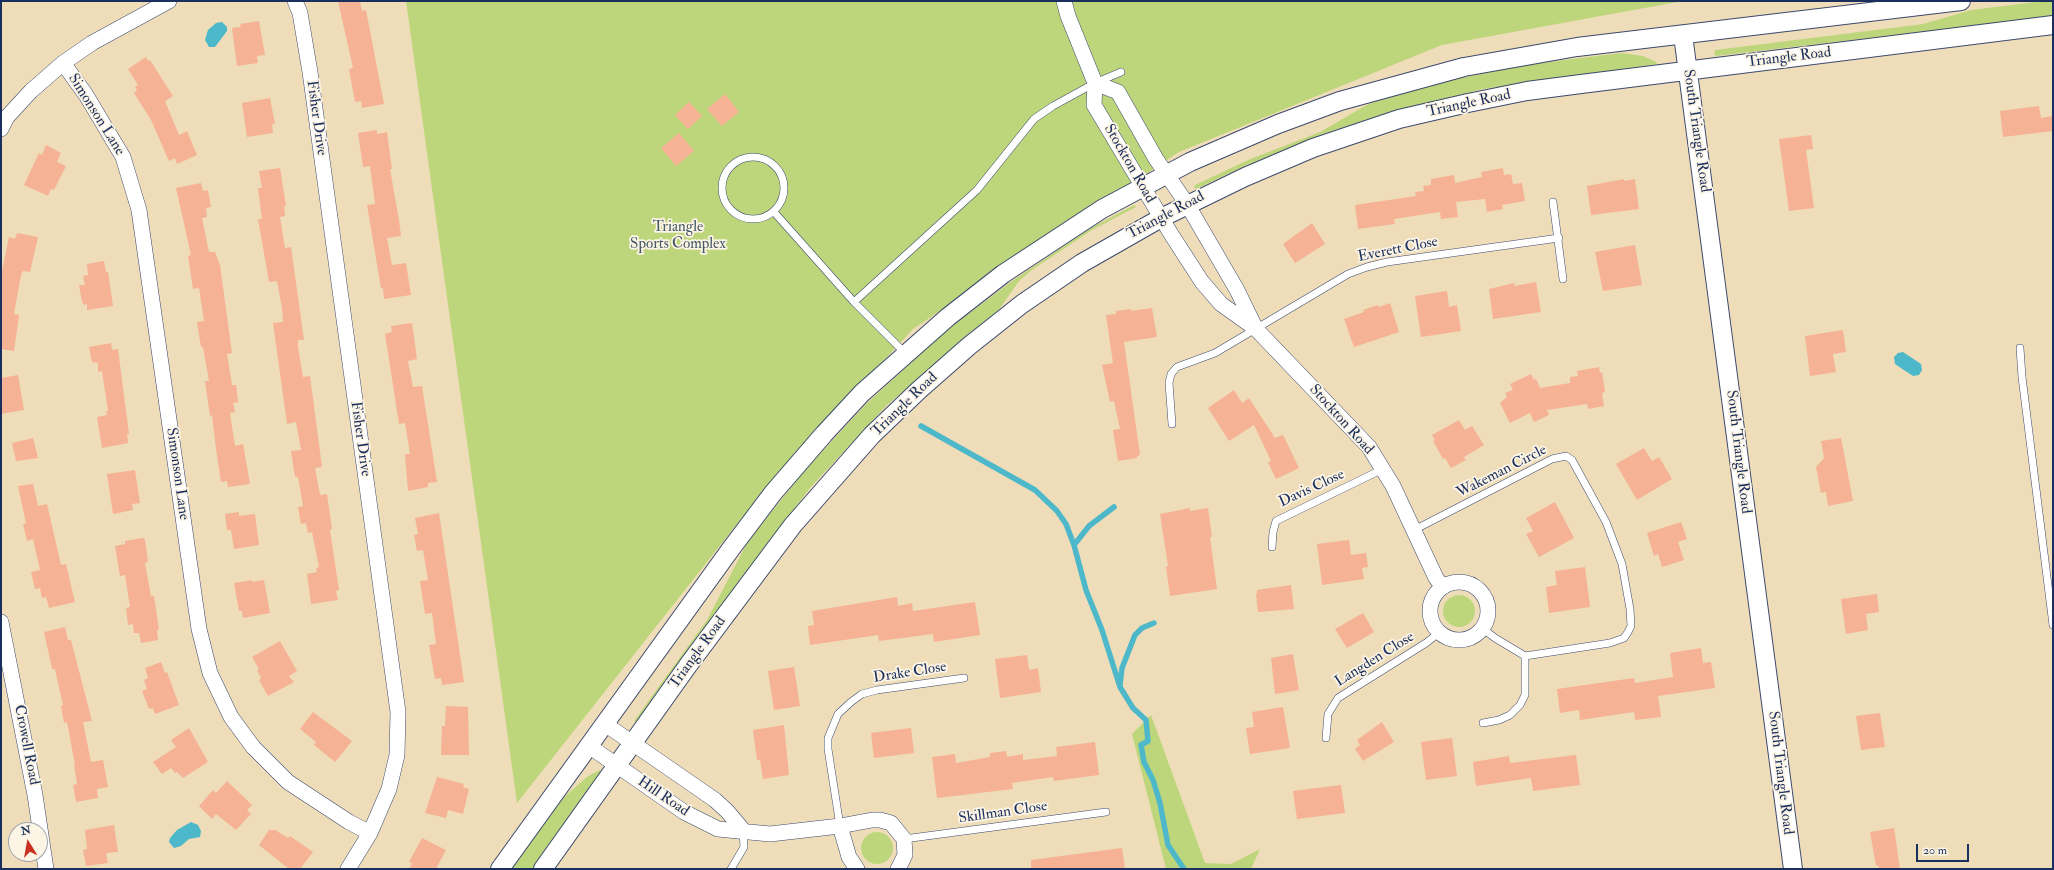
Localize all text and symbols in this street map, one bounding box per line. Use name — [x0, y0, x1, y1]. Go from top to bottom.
street label: Triangle Road — [1746, 44, 1832, 72]
street label: South Triangle Road — [1678, 68, 1714, 194]
street label: Simonson Lane — [64, 71, 128, 159]
street label: Fisher Drive — [302, 79, 330, 157]
street label: Triangle Road — [1426, 86, 1512, 122]
street label: Stockton Road — [1099, 122, 1159, 206]
street label: Triangle Road — [1124, 188, 1208, 244]
park label: Triangle Sports Complex — [630, 219, 726, 254]
street label: Everett Close — [1356, 233, 1440, 267]
street label: Triangle Road — [868, 369, 942, 441]
street label: Stockton Road — [1305, 381, 1377, 459]
street label: South Triangle Road — [1722, 389, 1754, 515]
street label: Fisher Drive — [346, 400, 374, 478]
street label: Simonson Lane — [162, 427, 192, 521]
street label: Wakeman Circle — [1454, 442, 1550, 502]
street label: Davis Close — [1276, 466, 1348, 512]
street label: Triangle Road — [666, 613, 730, 693]
street label: Langden Close — [1332, 628, 1418, 692]
street label: Drake Close — [872, 658, 948, 688]
street label: Crowell Road — [9, 703, 43, 787]
street label: South Triangle Road — [1764, 710, 1796, 836]
street label: Hill Road — [634, 773, 692, 821]
street label: Skillman Close — [958, 798, 1048, 828]
north arrow — [8, 822, 48, 862]
text: N — [20, 823, 32, 838]
scale bar — [1918, 836, 1971, 862]
text: 20 m — [1923, 843, 1947, 858]

